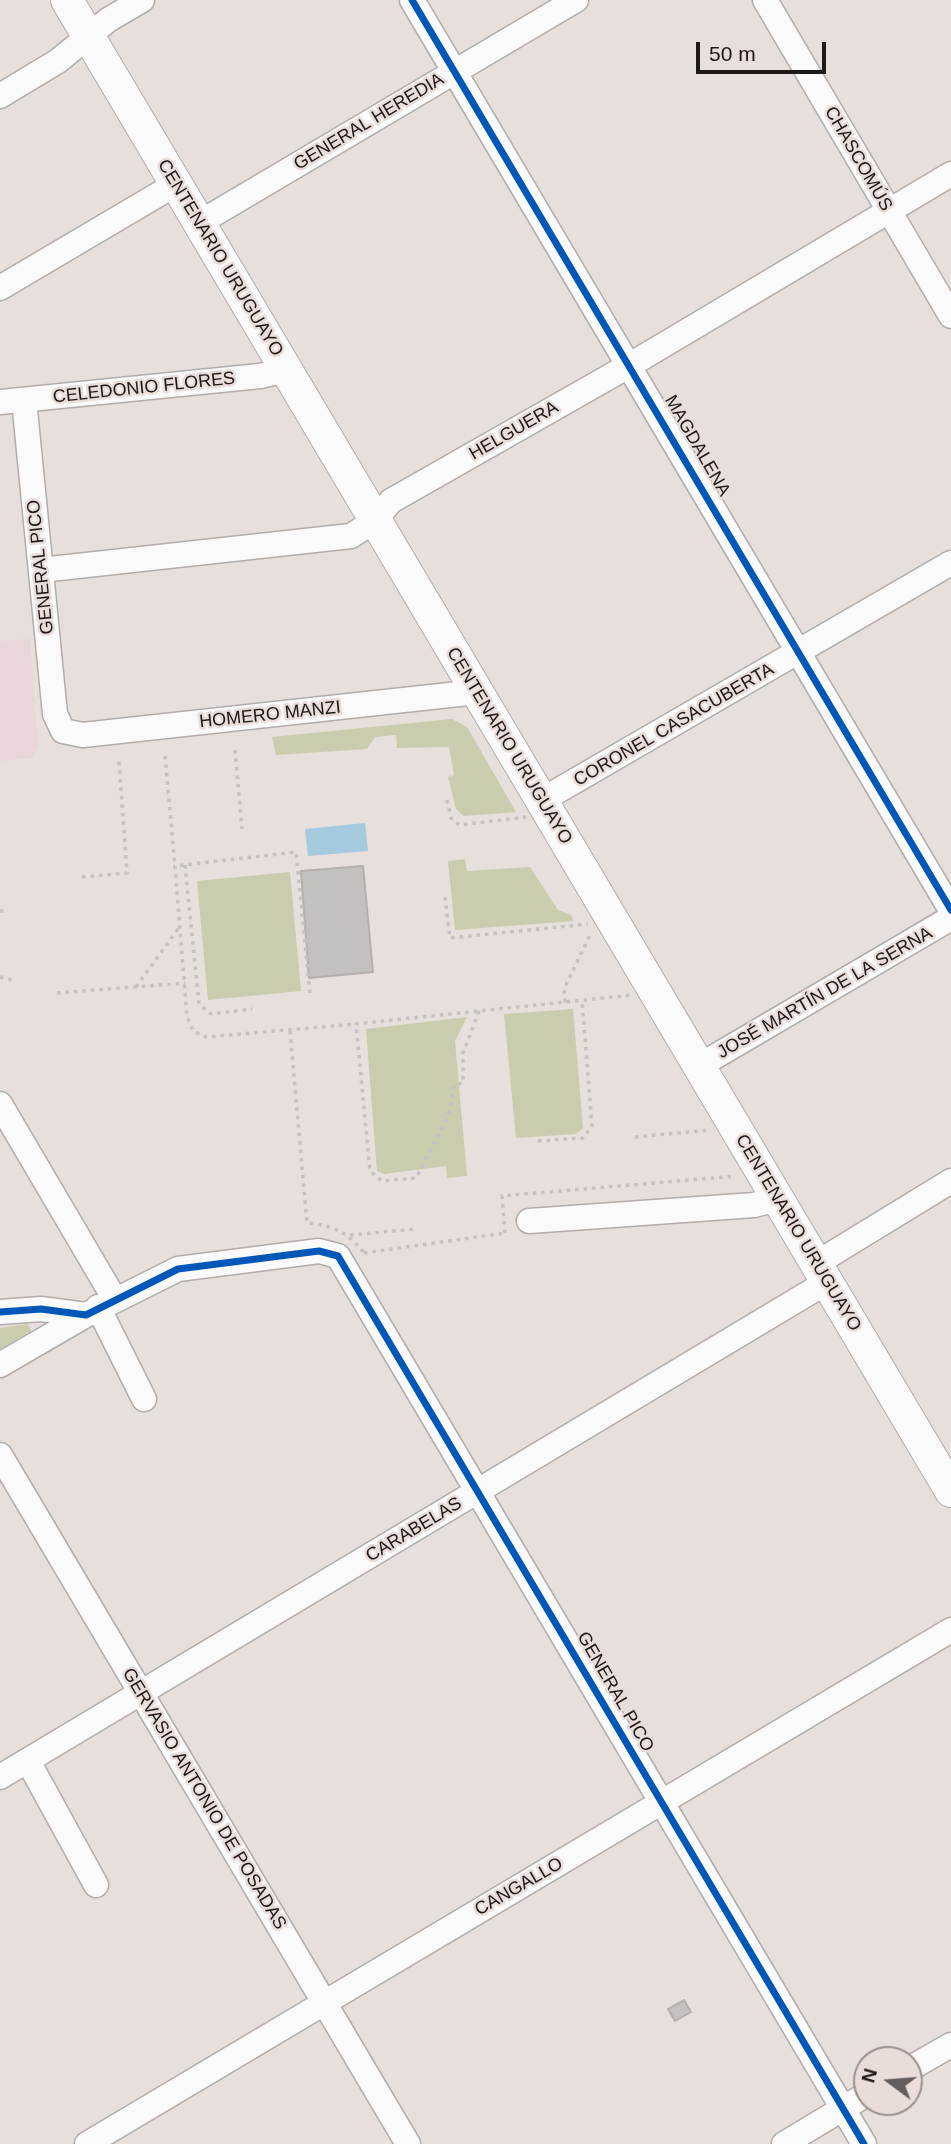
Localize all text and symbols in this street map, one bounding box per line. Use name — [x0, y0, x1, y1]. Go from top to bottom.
scale bar — [699, 28, 828, 72]
text: 50 m — [709, 42, 756, 65]
street label: GENERAL HEREDIA — [290, 69, 448, 175]
street label: CHASCOMÚS — [819, 103, 897, 215]
street label: CENTENARIO URUGUAYO — [153, 156, 287, 360]
street label: CELEDONIO FLORES — [52, 368, 236, 408]
street label: MAGDALENA — [659, 392, 735, 500]
street label: HELGUERA — [466, 397, 562, 465]
street label: GENERAL PICO — [23, 499, 59, 635]
street label: CENTENARIO URUGUAYO — [442, 644, 576, 848]
street label: CORONEL CASACUBERTA — [570, 659, 778, 791]
street label: HOMERO MANZI — [198, 697, 342, 733]
street label: JOSÉ MARTÍN DE LA SERNA — [714, 922, 936, 1064]
street label: CENTENARIO URUGUAYO — [731, 1131, 865, 1335]
street label: CARABELAS — [362, 1493, 466, 1567]
street label: GENERAL PICO — [572, 1628, 658, 1756]
street label: GERVASIO ANTONIO DE POSADAS — [117, 1664, 291, 1934]
street label: CANGALLO — [471, 1853, 567, 1921]
north arrow — [853, 2046, 923, 2116]
text: N — [857, 2066, 881, 2085]

